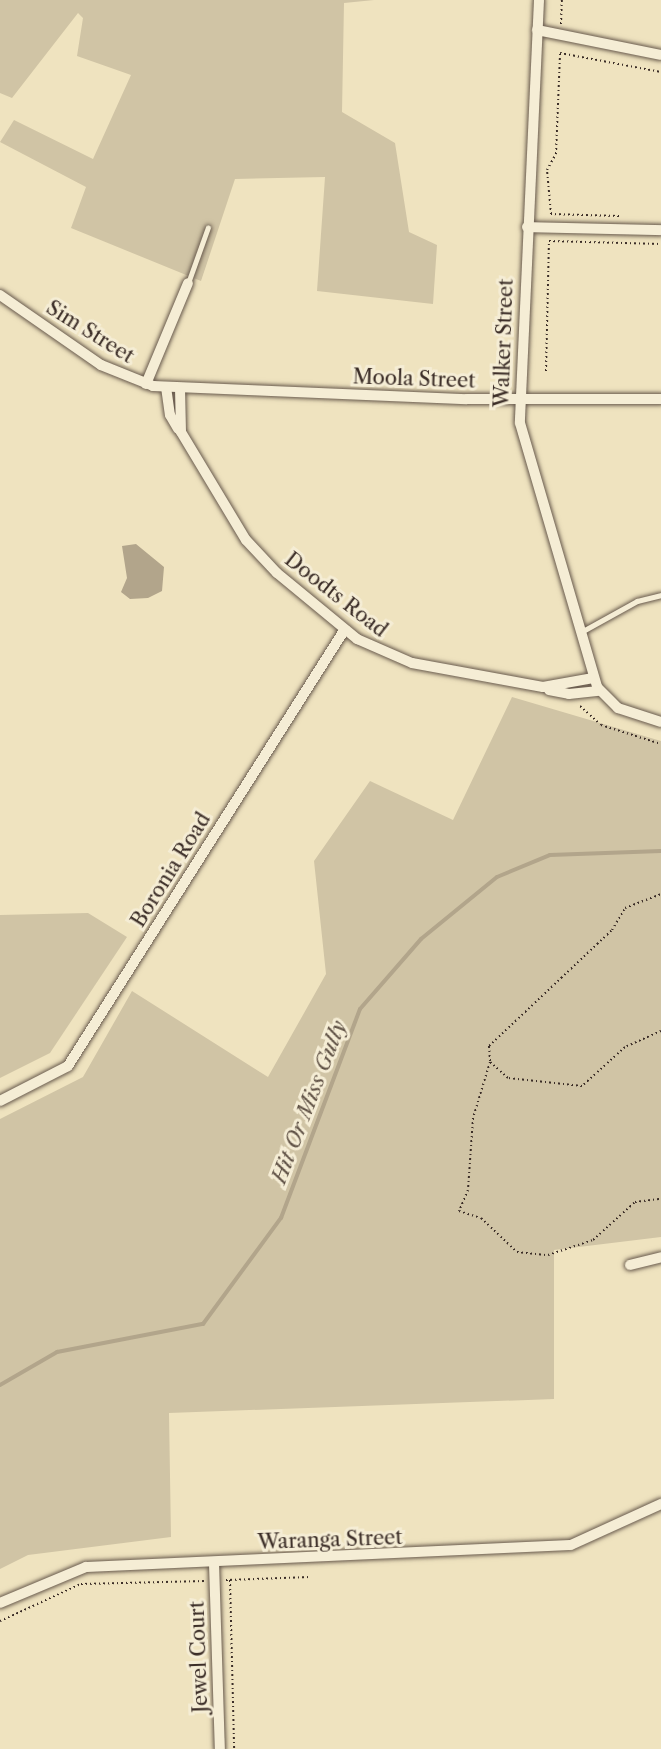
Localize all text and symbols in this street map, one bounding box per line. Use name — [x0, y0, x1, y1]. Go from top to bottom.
street label: Walker Street — [490, 278, 518, 408]
street label: Sim Street — [42, 296, 138, 368]
street label: Moola Street — [352, 365, 476, 393]
street label: Doodts Road — [280, 548, 392, 642]
street label: Boronia Road — [126, 808, 216, 932]
water label: Hit Or Miss Gully — [266, 1017, 352, 1187]
street label: Waranga Street — [257, 1525, 403, 1555]
street label: Jewel Court — [185, 1601, 213, 1713]

